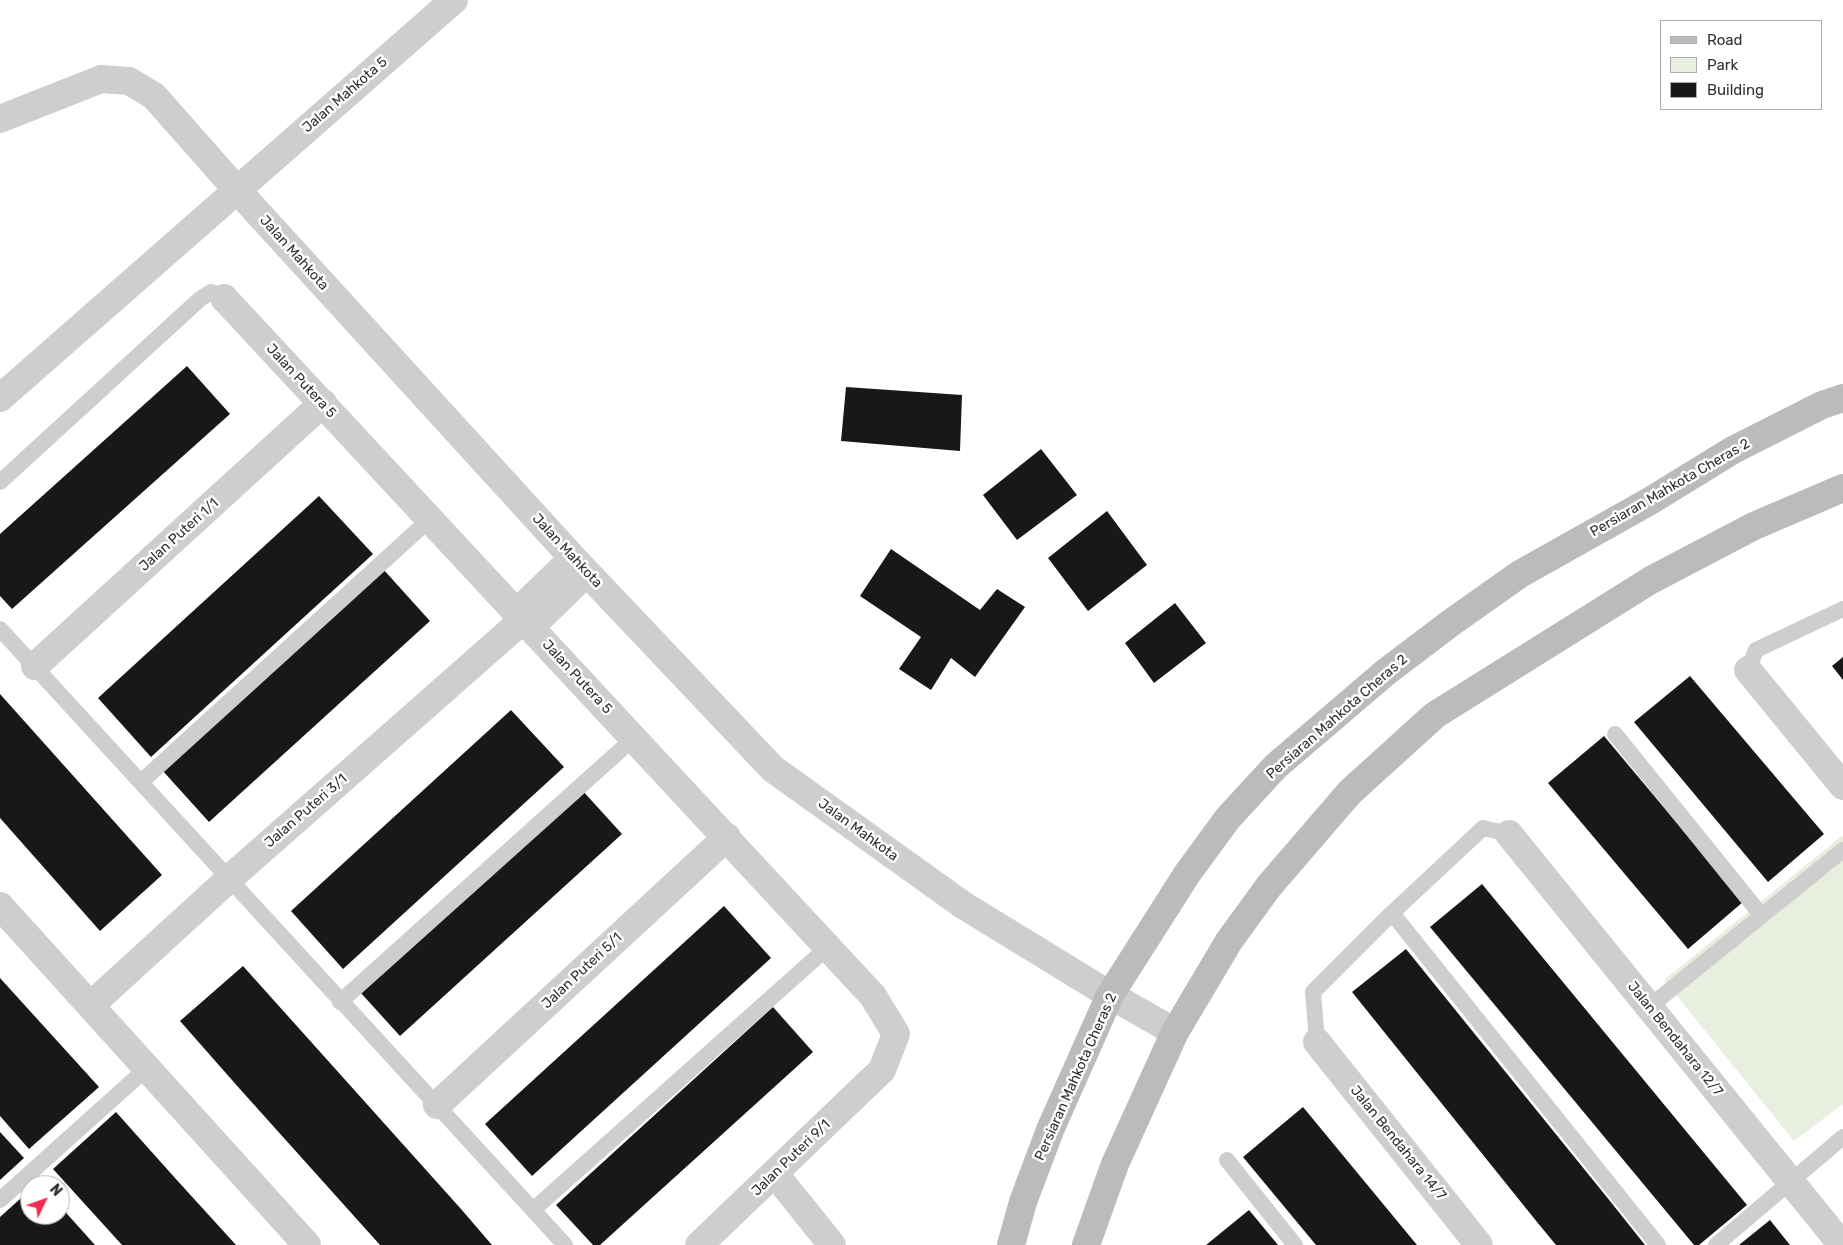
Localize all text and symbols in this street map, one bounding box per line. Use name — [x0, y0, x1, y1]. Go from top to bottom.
legend — [1660, 20, 1823, 110]
text: Road — [1707, 31, 1743, 49]
street label: Jalan Mahkota 5 — [299, 54, 391, 136]
text: Park — [1707, 56, 1738, 74]
text: Building — [1707, 81, 1764, 99]
street label: Jalan Mahkota — [256, 212, 332, 294]
street label: Jalan Putera 5 — [262, 341, 340, 421]
street label: Persiaran Mahkota Cheras 2 — [1587, 435, 1753, 541]
street label: Jalan Puteri 1/1 — [136, 495, 222, 575]
street label: Jalan Mahkota — [528, 511, 606, 591]
street label: Jalan Putera 5 — [538, 637, 616, 717]
street label: Persiaran Mahkota Cheras 2 — [1263, 651, 1411, 783]
street label: Jalan Puteri 3/1 — [261, 771, 351, 851]
street label: Jalan Mahkota — [815, 795, 901, 865]
street label: Jalan Puteri 5/1 — [538, 930, 626, 1012]
street label: Jalan Bendahara 12/7 — [1624, 979, 1726, 1099]
street label: Persiaran Mahkota Cheras 2 — [1031, 991, 1121, 1163]
street label: Jalan Bendahara 14/7 — [1347, 1082, 1449, 1204]
street label: Jalan Puteri 9/1 — [748, 1116, 834, 1200]
north arrow — [20, 1175, 70, 1225]
text: N — [46, 1181, 65, 1200]

